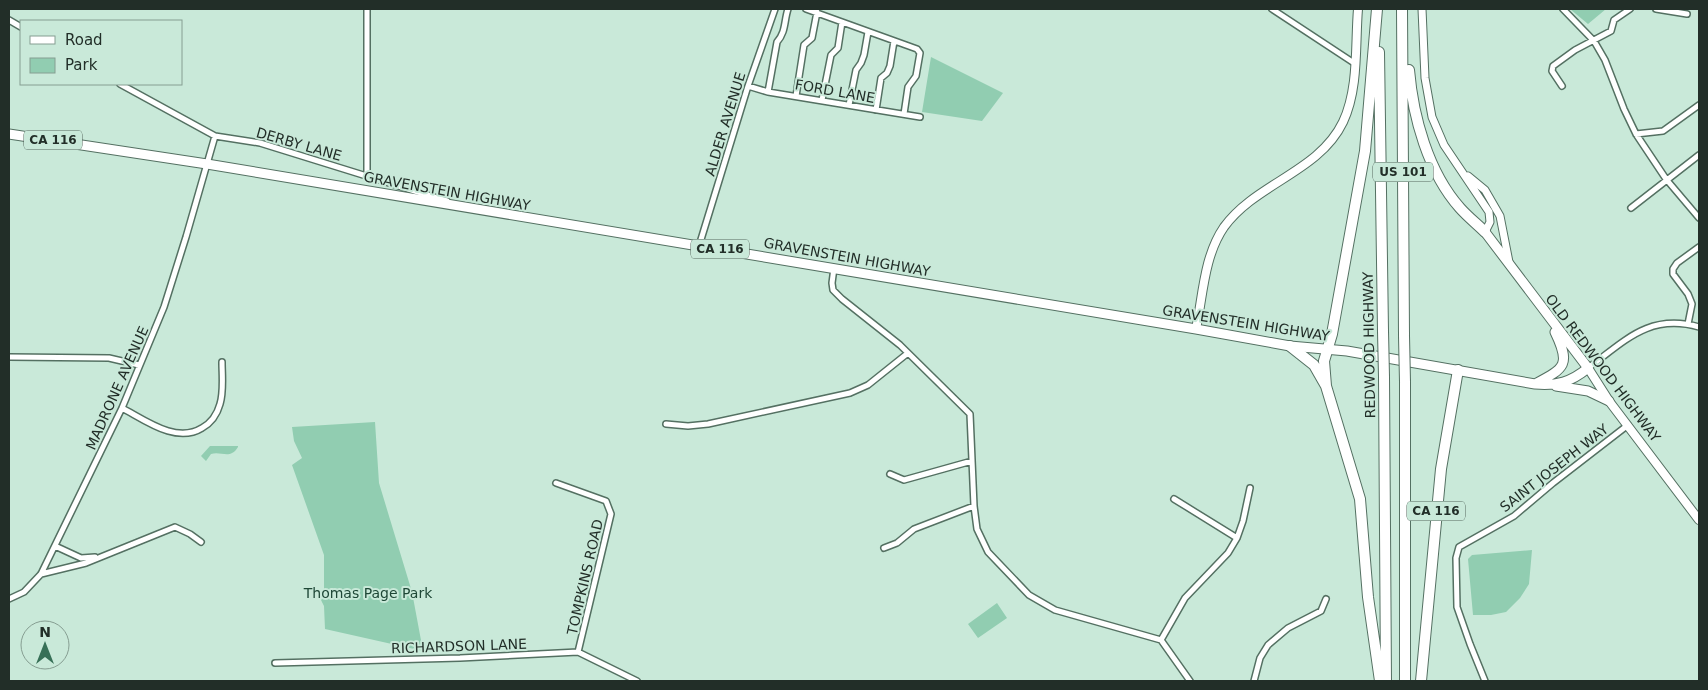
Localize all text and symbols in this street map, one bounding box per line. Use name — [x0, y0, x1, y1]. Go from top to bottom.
legend — [20, 20, 182, 85]
text: Road — [65, 31, 103, 49]
text: Park — [65, 56, 98, 74]
street label: ALDER AVENUE — [702, 70, 748, 178]
street label: FORD LANE — [794, 76, 876, 106]
street label: DERBY LANE — [254, 124, 344, 164]
road number: CA 116 — [24, 130, 82, 150]
road number: US 101 — [1373, 162, 1433, 182]
street label: GRAVENSTEIN HIGHWAY — [362, 168, 532, 214]
street label: GRAVENSTEIN HIGHWAY — [762, 234, 932, 280]
road number: CA 116 — [691, 240, 749, 258]
street label: REDWOOD HIGHWAY — [1360, 271, 1378, 418]
street label: OLD REDWOOD HIGHWAY — [1542, 291, 1664, 445]
street label: GRAVENSTEIN HIGHWAY — [1161, 302, 1331, 344]
street label: MADRONE AVENUE — [83, 324, 151, 452]
street label: SAINT JOSEPH WAY — [1497, 421, 1612, 515]
road number: CA 116 — [1407, 502, 1465, 520]
street label: TOMPKINS ROAD — [564, 518, 606, 637]
park label: Thomas Page Park — [303, 585, 433, 601]
north arrow — [20, 620, 70, 670]
text: N — [39, 624, 51, 640]
street label: RICHARDSON LANE — [391, 636, 527, 656]

